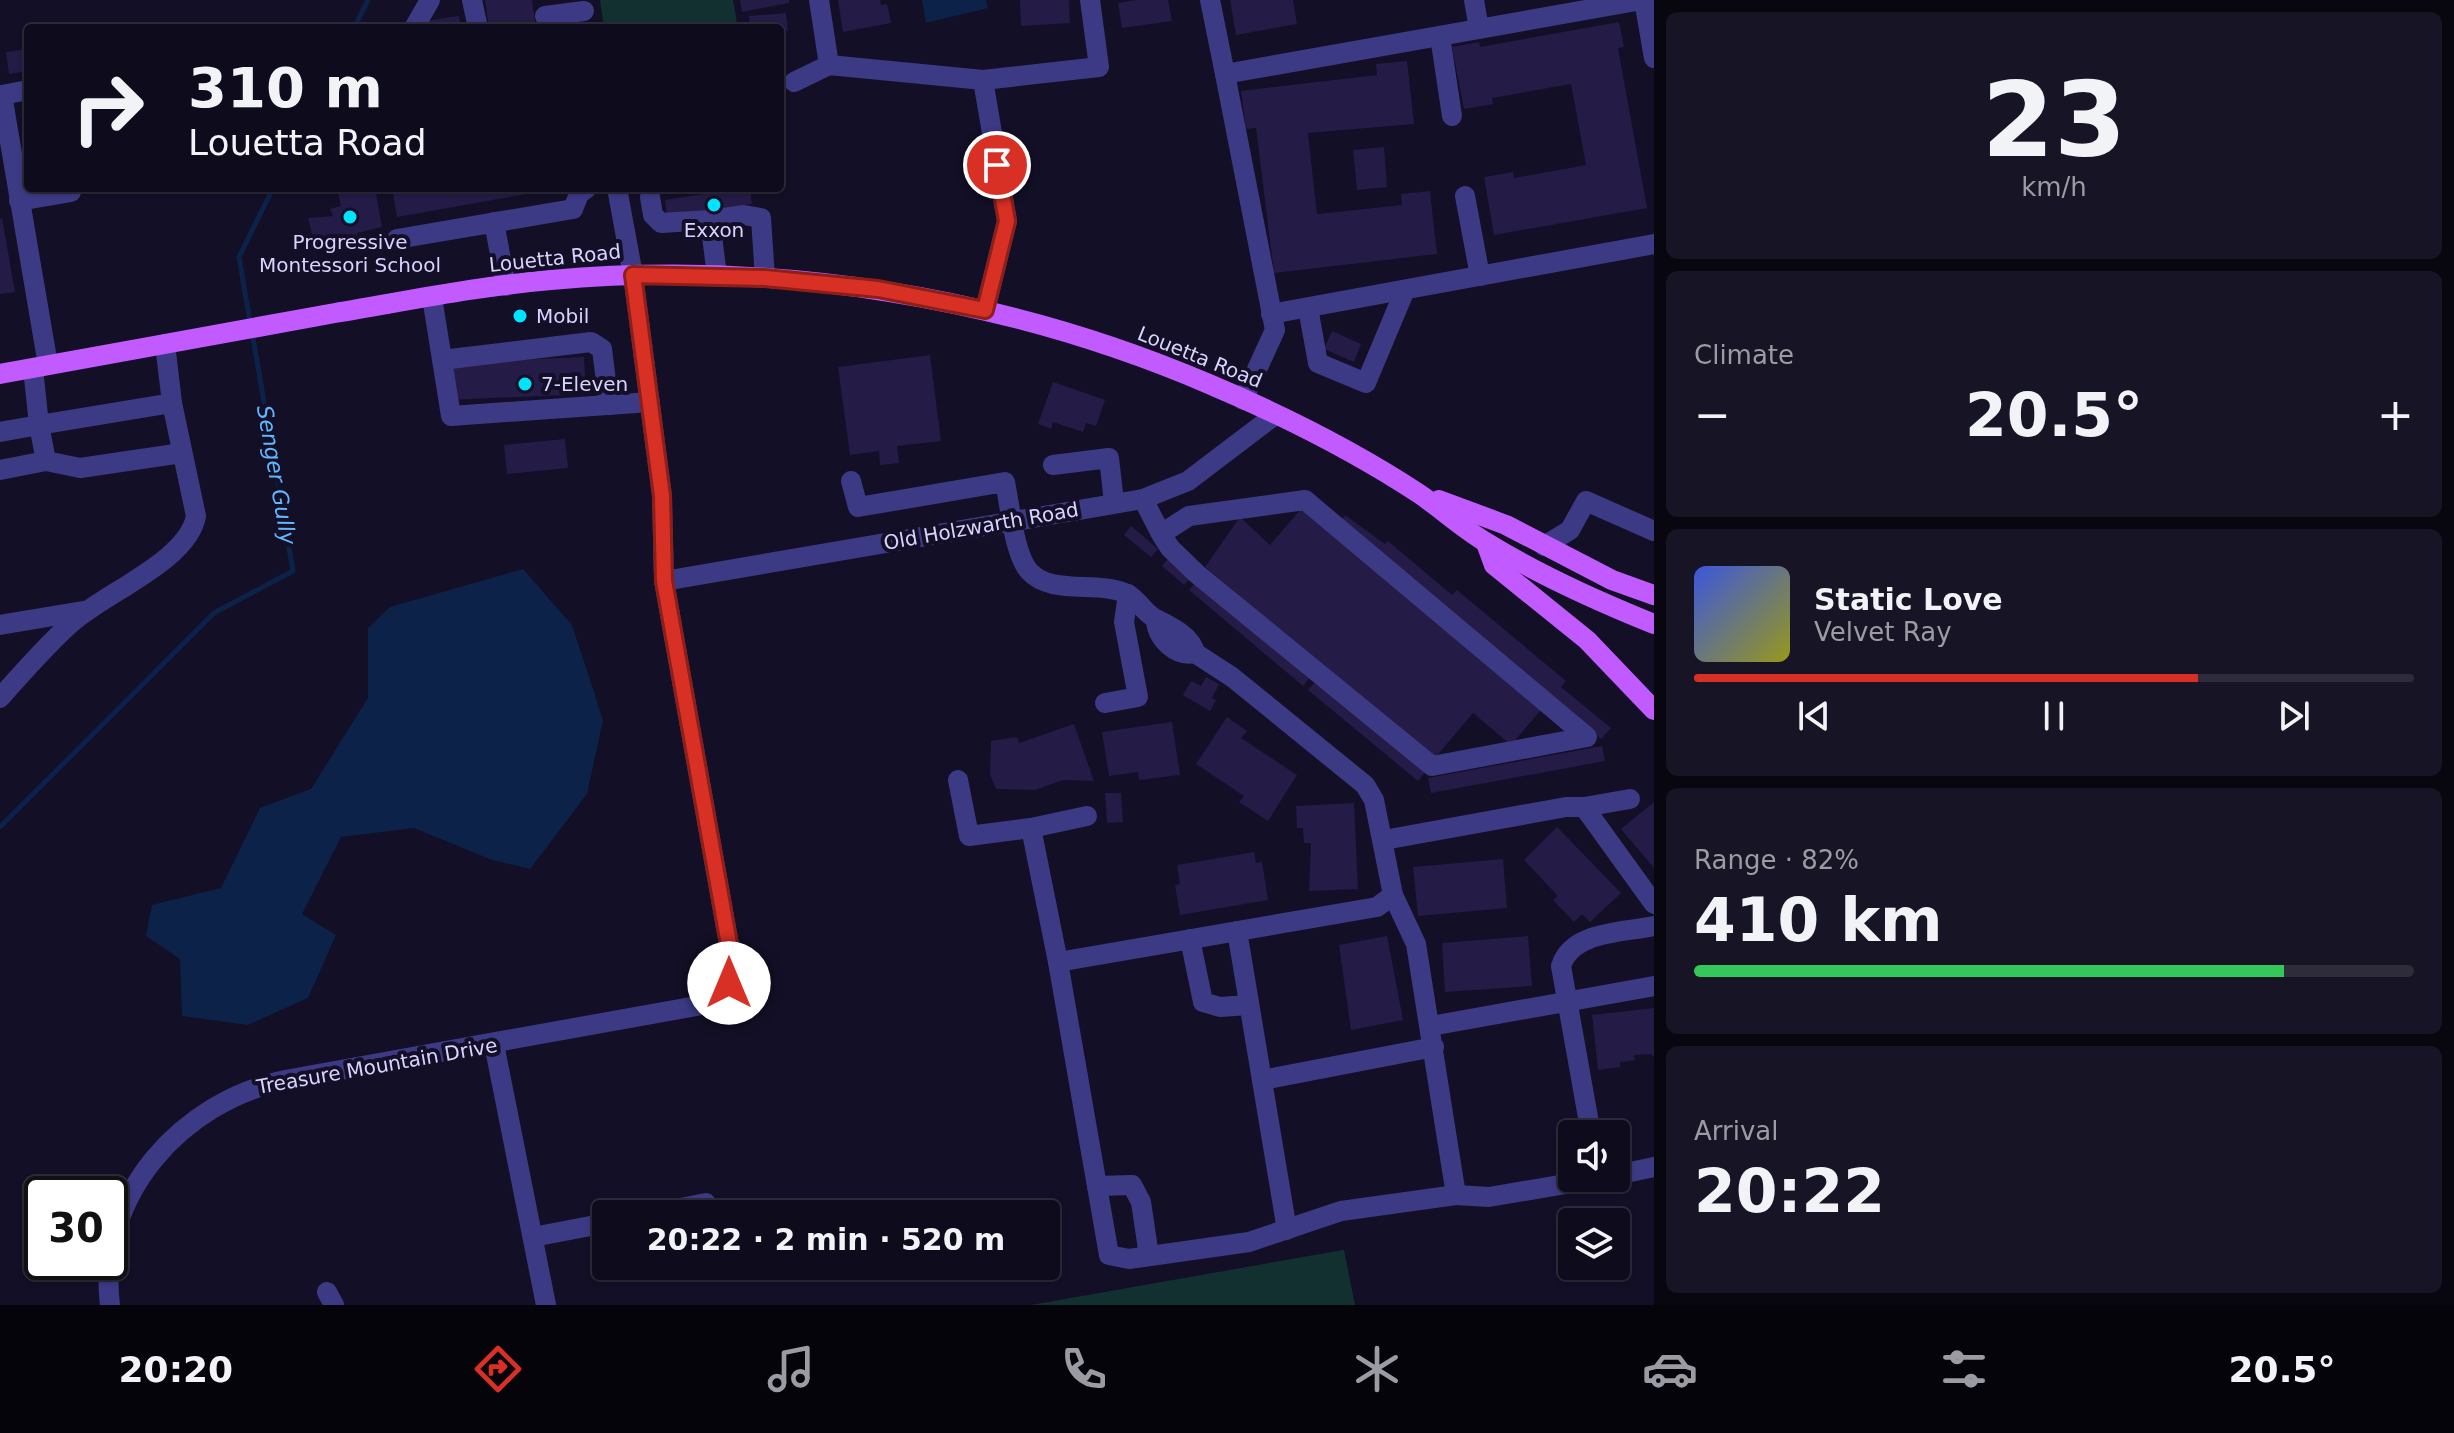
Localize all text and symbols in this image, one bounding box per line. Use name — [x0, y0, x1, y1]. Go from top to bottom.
text: 310 m — [188, 55, 383, 120]
icon: right — [56, 56, 160, 160]
text: 23 — [1982, 59, 2126, 181]
text: Louetta Road — [188, 122, 426, 163]
pin — [963, 131, 1031, 199]
icon: arrive — [975, 143, 1019, 187]
text: km/h — [2021, 172, 2087, 202]
marker: Exxon — [705, 196, 723, 214]
marker: Progressive Montessori School — [341, 208, 359, 226]
place label: Exxon — [684, 218, 744, 242]
place label: Progressive Montessori School — [259, 230, 441, 277]
street label: Louetta Road — [488, 239, 622, 277]
place label: Mobil — [536, 304, 589, 328]
marker: Mobil — [511, 307, 529, 325]
street label: Louetta Road — [1134, 321, 1266, 393]
text: Climate — [1694, 340, 1794, 370]
place label: 7-Eleven — [541, 372, 628, 396]
marker: 7-Eleven — [516, 375, 534, 393]
text: 20.5° — [1965, 380, 2143, 450]
text: − — [1694, 389, 1731, 440]
text: + — [2377, 389, 2414, 440]
water label: Senger Gully — [252, 403, 301, 548]
street label: Old Holzwarth Road — [882, 497, 1080, 555]
text: Static Love — [1814, 582, 2003, 617]
text: Velvet Ray — [1814, 617, 1952, 647]
icon: previous — [1792, 694, 1836, 738]
icon: pause — [2032, 694, 2076, 738]
icon: next — [2272, 694, 2316, 738]
text: Range · 82% — [1694, 845, 1859, 875]
text: 410 km — [1694, 885, 1943, 955]
position arrow — [687, 941, 771, 1025]
street label: Treasure Mountain Drive — [254, 1033, 499, 1099]
text: Arrival — [1694, 1116, 1778, 1146]
map controls — [1558, 1120, 1630, 1280]
button: sound — [1558, 1120, 1630, 1192]
text: 20:22 — [1694, 1156, 1885, 1226]
speed limit sign: 30 — [24, 1176, 128, 1280]
button: layers — [1558, 1208, 1630, 1280]
text: 20:22 · 2 min · 520 m — [647, 1222, 1005, 1257]
icon: directions — [470, 1341, 526, 1397]
icon: music — [763, 1341, 819, 1397]
icon: phone — [1056, 1341, 1112, 1397]
icon: climate — [1349, 1341, 1405, 1397]
icon: car — [1642, 1341, 1698, 1397]
icon: filters — [1936, 1341, 1992, 1397]
text: 20:20 — [119, 1349, 233, 1390]
text: 20.5° — [2229, 1349, 2335, 1390]

